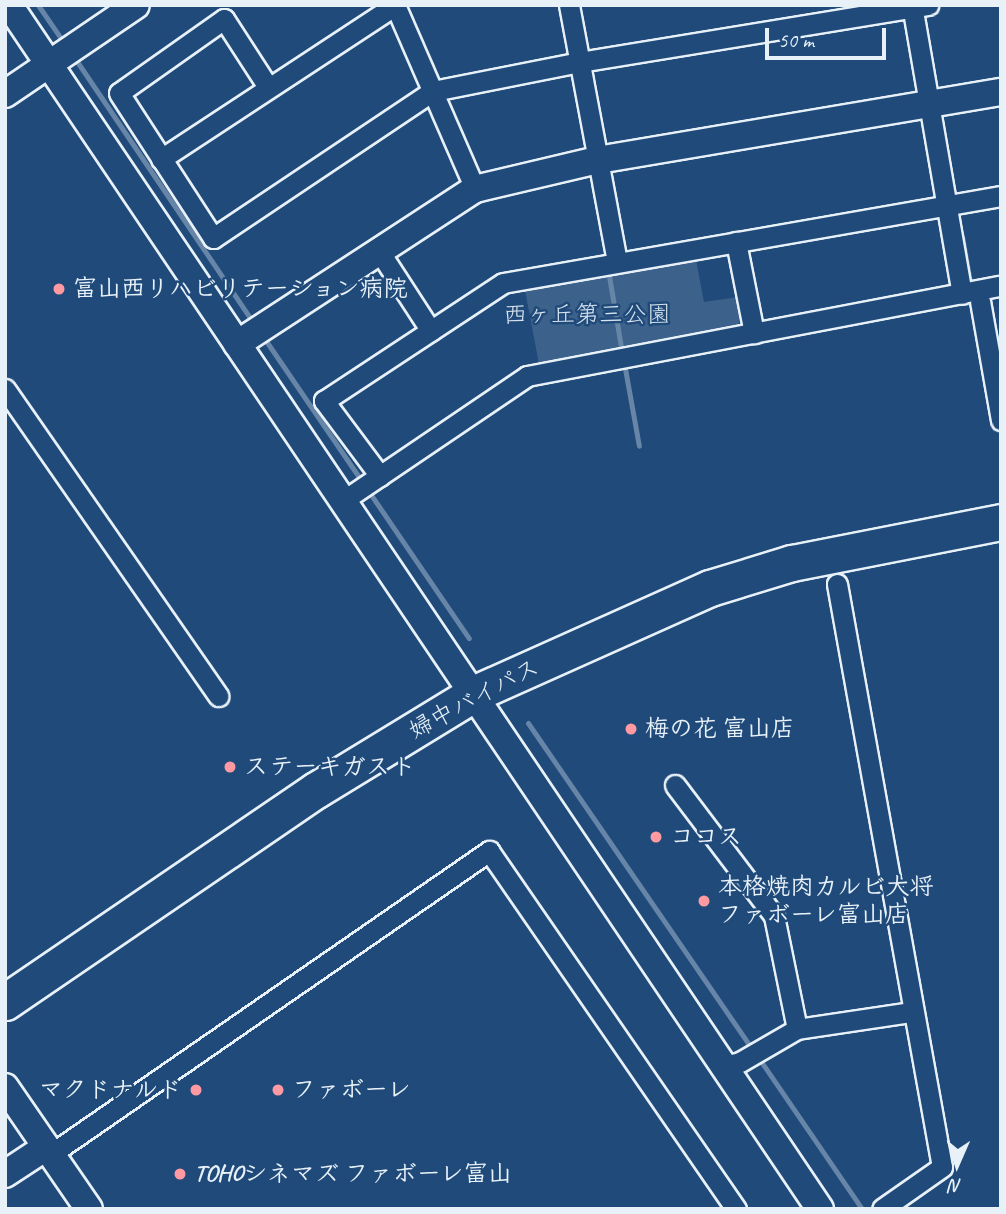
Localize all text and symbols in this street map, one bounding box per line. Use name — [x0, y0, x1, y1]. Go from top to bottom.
scale bar — [768, 14, 889, 58]
text: 50 m — [778, 27, 814, 53]
place label: 富山西リハビリテーション病院 — [73, 275, 409, 303]
marker: 富山西リハビリテーション病院 — [51, 281, 67, 297]
park label: 西ヶ丘第三公園 — [503, 301, 671, 329]
street label: 婦中バイパス — [404, 652, 544, 746]
place label: 梅の花 富山店 — [645, 715, 795, 743]
marker: 梅の花 富山店 — [623, 721, 639, 737]
place label: ステーキガスト — [244, 753, 412, 781]
marker: ステーキガスト — [222, 759, 238, 775]
place label: ココス — [670, 823, 742, 851]
marker: ココス — [648, 829, 664, 845]
place label: 本格焼肉カルビ大将 ファボーレ富山店 — [718, 873, 934, 929]
marker: 本格焼肉カルビ大将 ファボーレ富山店 — [696, 893, 712, 909]
place label: マクドナルド — [38, 1076, 182, 1104]
place label: ファボーレ — [292, 1076, 412, 1104]
marker: マクドナルド — [188, 1082, 204, 1098]
marker: ファボーレ — [270, 1082, 286, 1098]
north arrow — [922, 1130, 992, 1200]
place label: TOHOシネマズ ファボーレ富山 — [194, 1160, 513, 1188]
marker: TOHOシネマズ ファボーレ富山 — [172, 1166, 188, 1182]
text: N — [949, 1174, 962, 1198]

